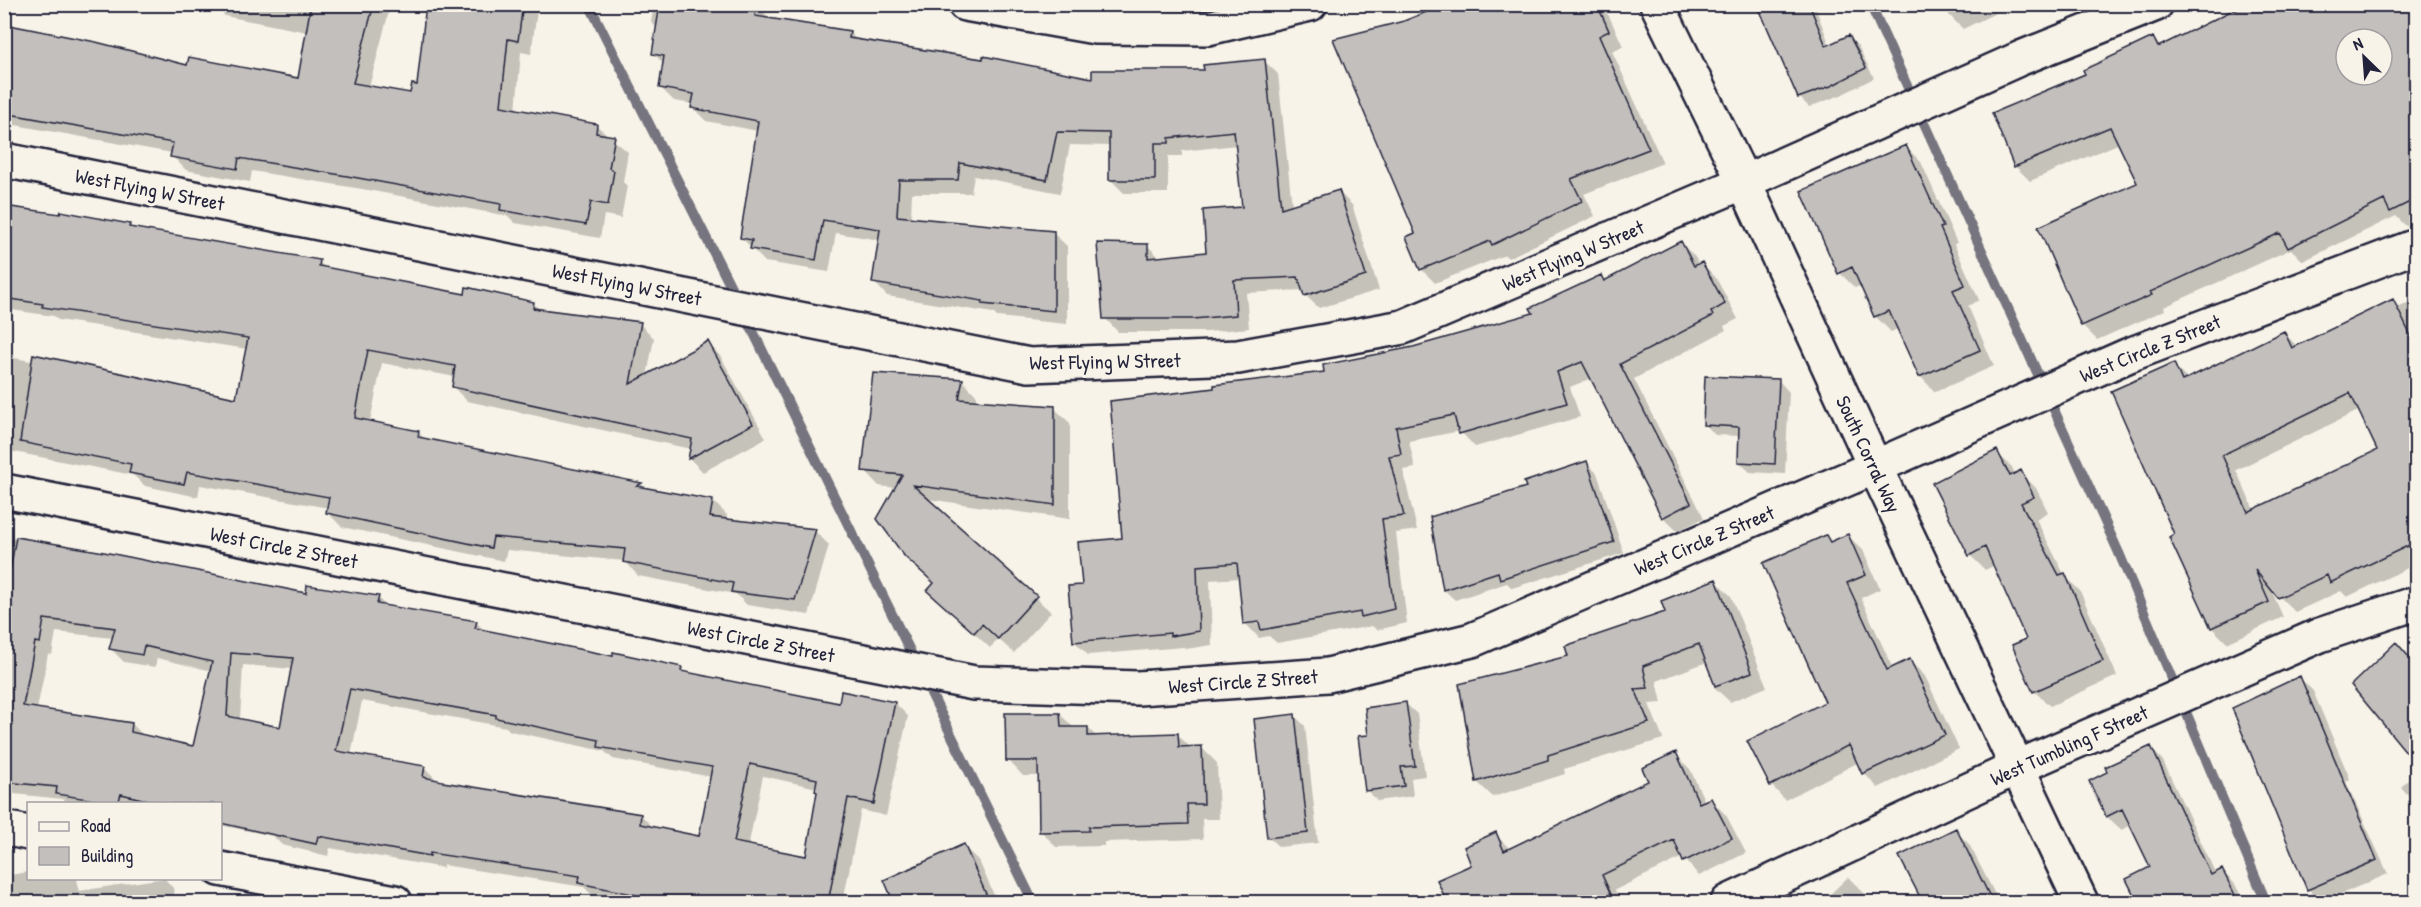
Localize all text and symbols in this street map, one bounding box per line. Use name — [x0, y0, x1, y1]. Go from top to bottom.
north arrow — [2334, 27, 2394, 87]
text: N — [2349, 31, 2367, 55]
street label: West Flying W Street — [73, 161, 228, 217]
street label: West Flying W Street — [1498, 213, 1649, 297]
street label: West Flying W Street — [550, 256, 705, 312]
street label: West Circle Z Street — [2076, 307, 2225, 389]
street label: West Flying W Street — [1029, 346, 1182, 376]
street label: South Corral Way — [1830, 391, 1908, 517]
street label: West Circle Z Street — [1630, 498, 1779, 582]
street label: West Circle Z Street — [208, 519, 361, 575]
street label: West Circle Z Street — [685, 613, 838, 669]
street label: West Circle Z Street — [1167, 662, 1320, 700]
street label: West Tumbling F Street — [1986, 698, 2153, 792]
legend — [27, 802, 222, 880]
text: Road — [81, 813, 111, 838]
text: Building — [81, 843, 133, 868]

